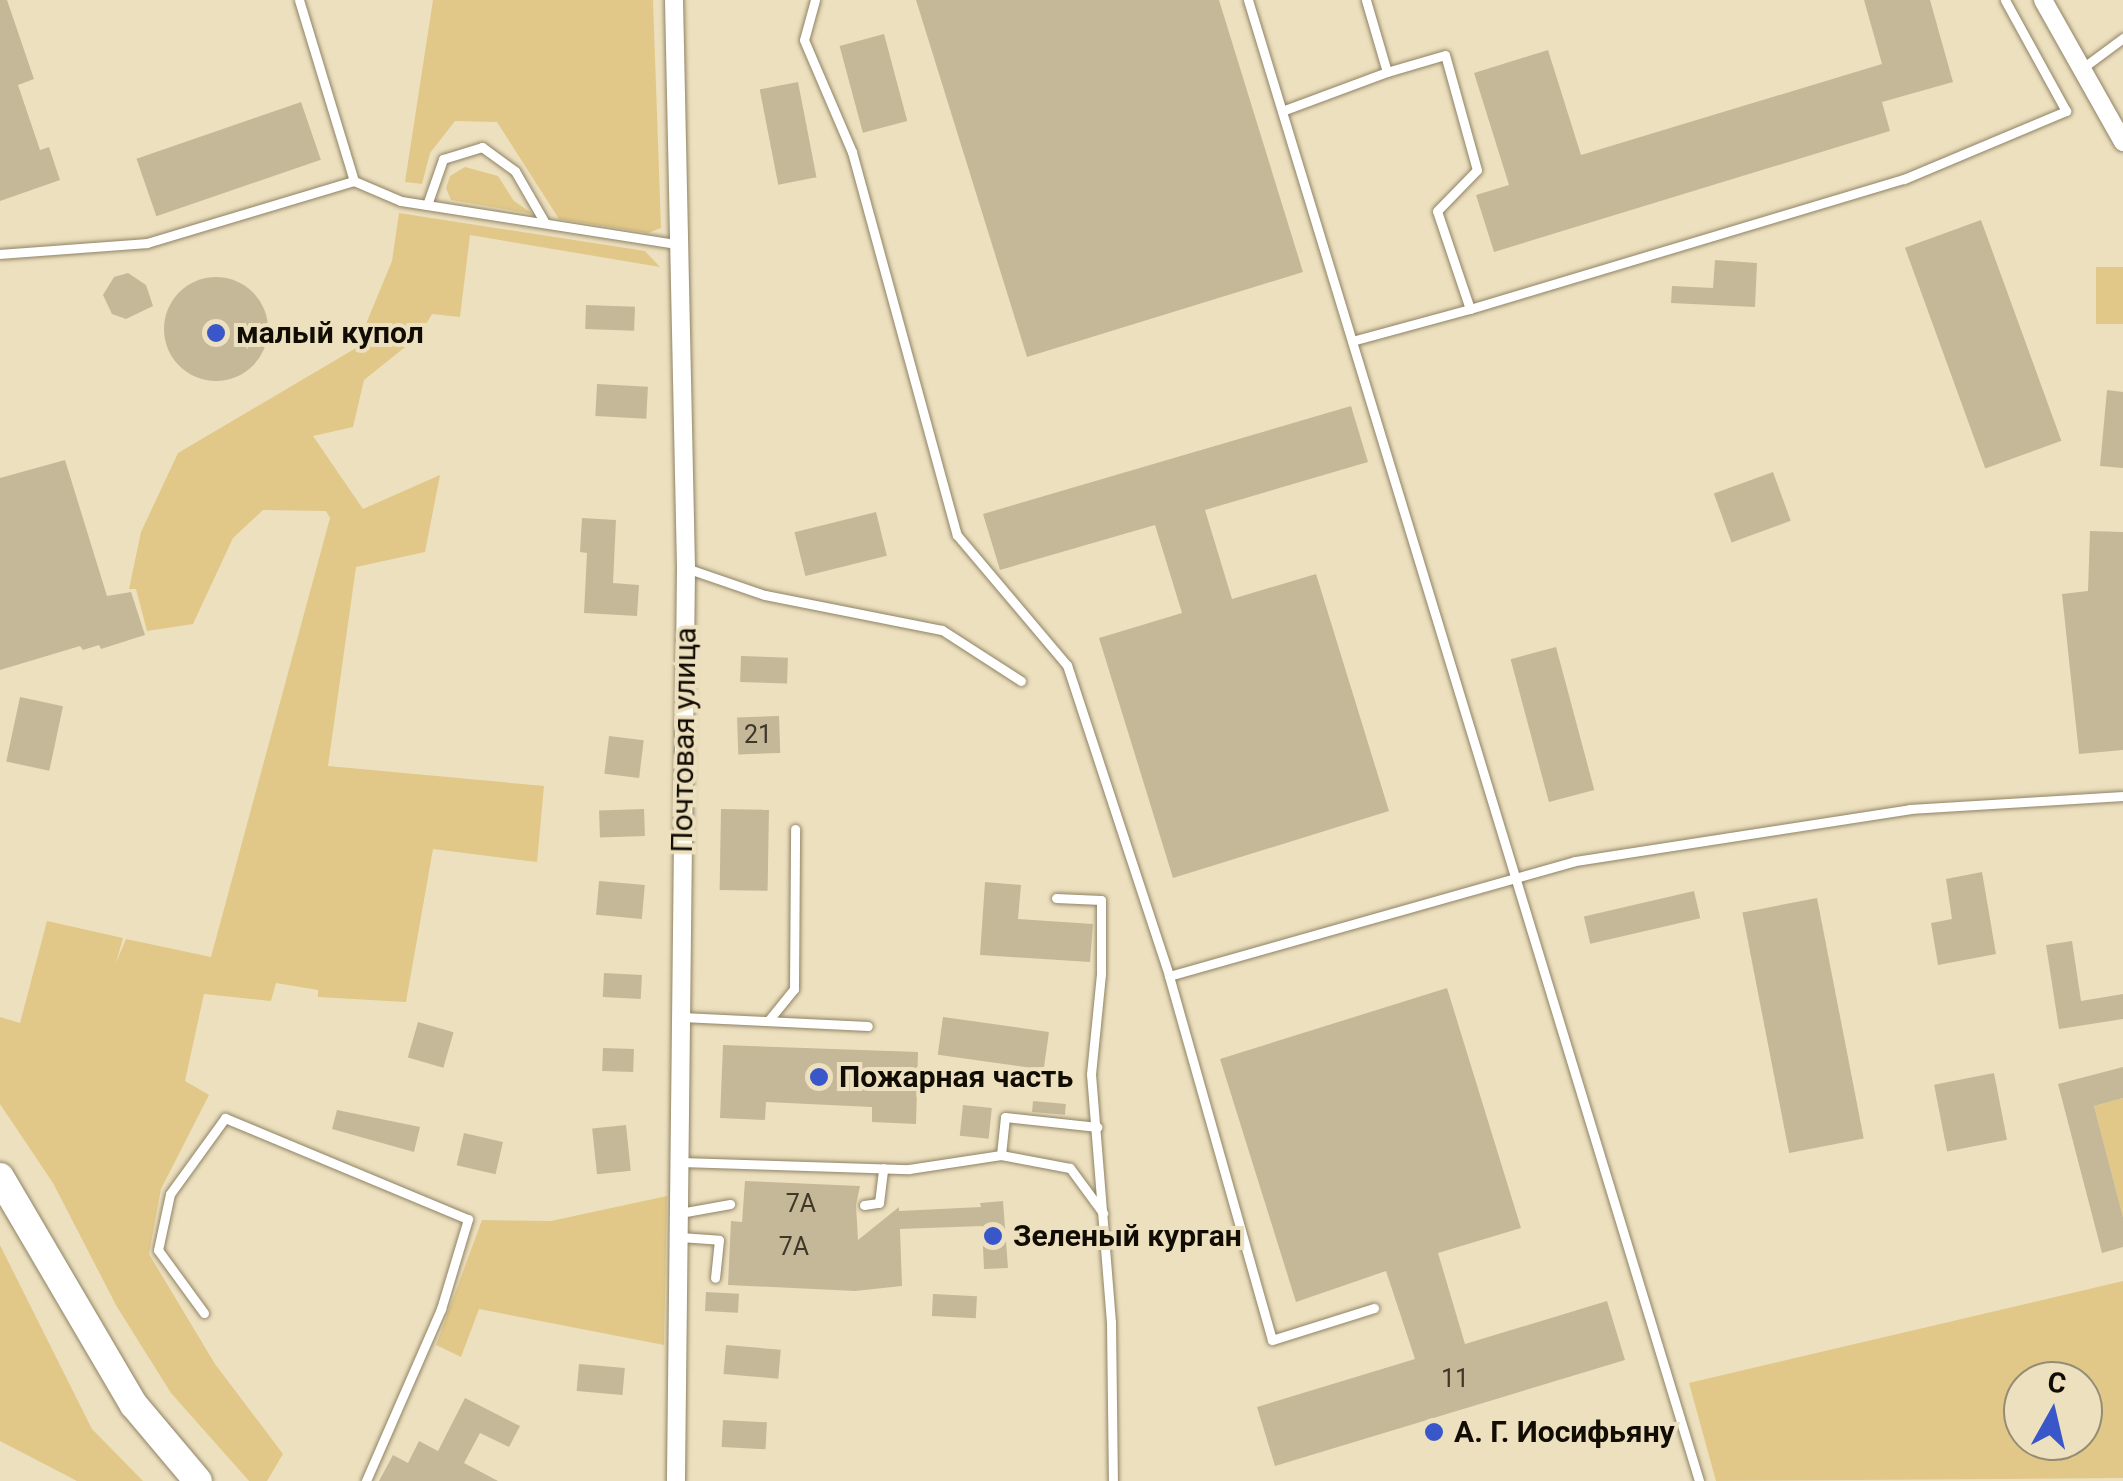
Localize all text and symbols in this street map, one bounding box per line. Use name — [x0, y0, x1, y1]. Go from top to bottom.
place label: малый купол — [236, 315, 424, 351]
marker: малый купол — [205, 322, 227, 344]
street label: Почтовая улица — [664, 627, 704, 853]
house number: 21 — [744, 720, 772, 750]
place label: Пожарная часть — [839, 1059, 1073, 1095]
marker: Пожарная часть — [808, 1066, 830, 1088]
house number: 7А — [786, 1189, 816, 1219]
place label: Зеленый курган — [1013, 1218, 1242, 1254]
marker: Зеленый курган — [982, 1225, 1004, 1247]
house number: 7А — [779, 1232, 809, 1262]
north arrow — [2003, 1361, 2103, 1461]
house number: 11 — [1441, 1364, 1469, 1394]
text: С — [2046, 1365, 2068, 1400]
place label: А. Г. Иосифьяну — [1454, 1414, 1675, 1450]
marker: А. Г. Иосифьяну — [1423, 1421, 1445, 1443]

